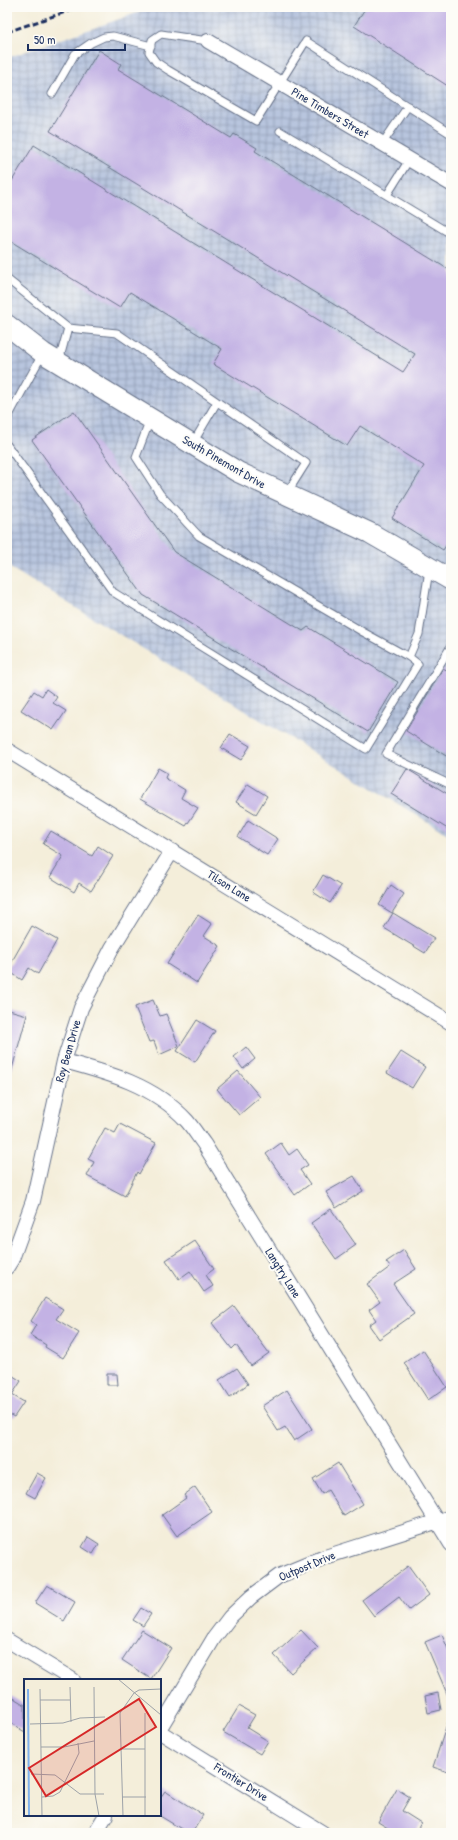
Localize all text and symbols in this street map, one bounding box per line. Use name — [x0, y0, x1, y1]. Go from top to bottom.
scale bar — [28, 26, 125, 52]
text: 50 m — [34, 31, 55, 48]
street label: Pine Timbers Street — [288, 83, 373, 143]
street label: South Pinemont Drive — [179, 431, 269, 492]
street label: Tilson Lane — [204, 866, 255, 906]
street label: Roy Bean Drive — [50, 1017, 85, 1084]
street label: Langtry Lane — [261, 1245, 306, 1301]
street label: Outpost Drive — [276, 1546, 338, 1585]
inset map — [24, 1679, 161, 1816]
street label: Frontier Drive — [210, 1758, 272, 1805]

